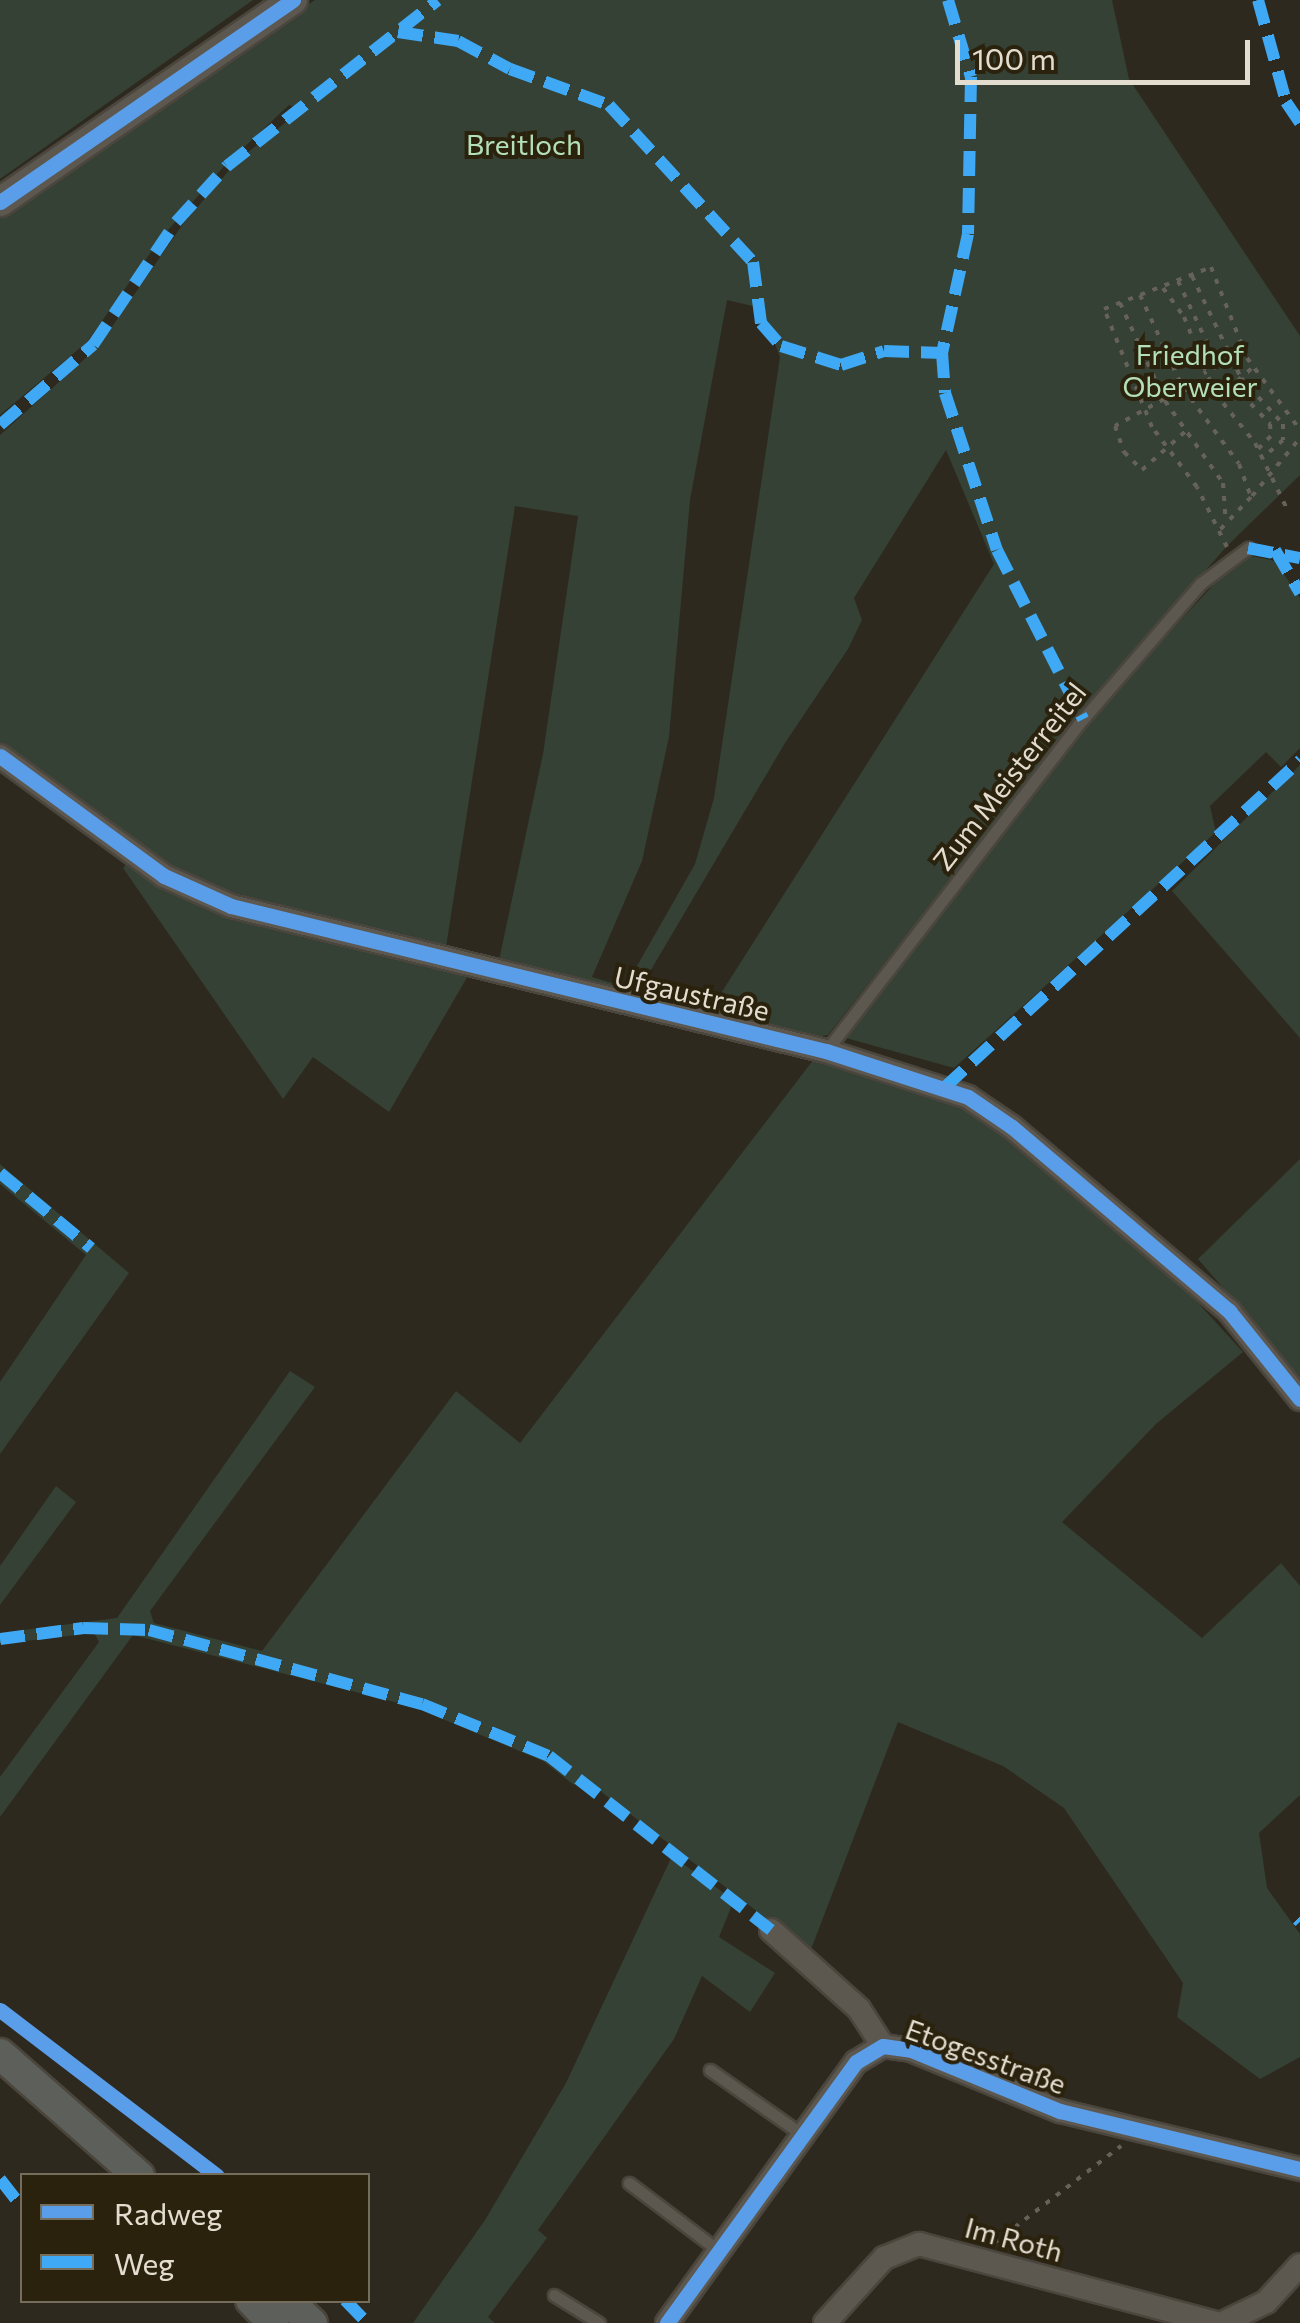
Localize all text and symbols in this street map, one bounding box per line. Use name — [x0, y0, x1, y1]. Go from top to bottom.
scale bar — [960, 20, 1255, 82]
text: 100 m — [972, 39, 1056, 76]
park label: Breitloch — [466, 127, 582, 161]
park label: Friedhof Oberweier — [1122, 337, 1258, 403]
street label: Zum Meisterreitel — [925, 676, 1093, 876]
street label: Ufgaustraße — [611, 959, 773, 1027]
street label: Etogesstraße — [901, 2011, 1071, 2101]
legend — [20, 2173, 370, 2303]
text: Radweg — [114, 2194, 223, 2231]
street label: Im Roth — [962, 2210, 1066, 2268]
text: Weg — [114, 2244, 175, 2281]

